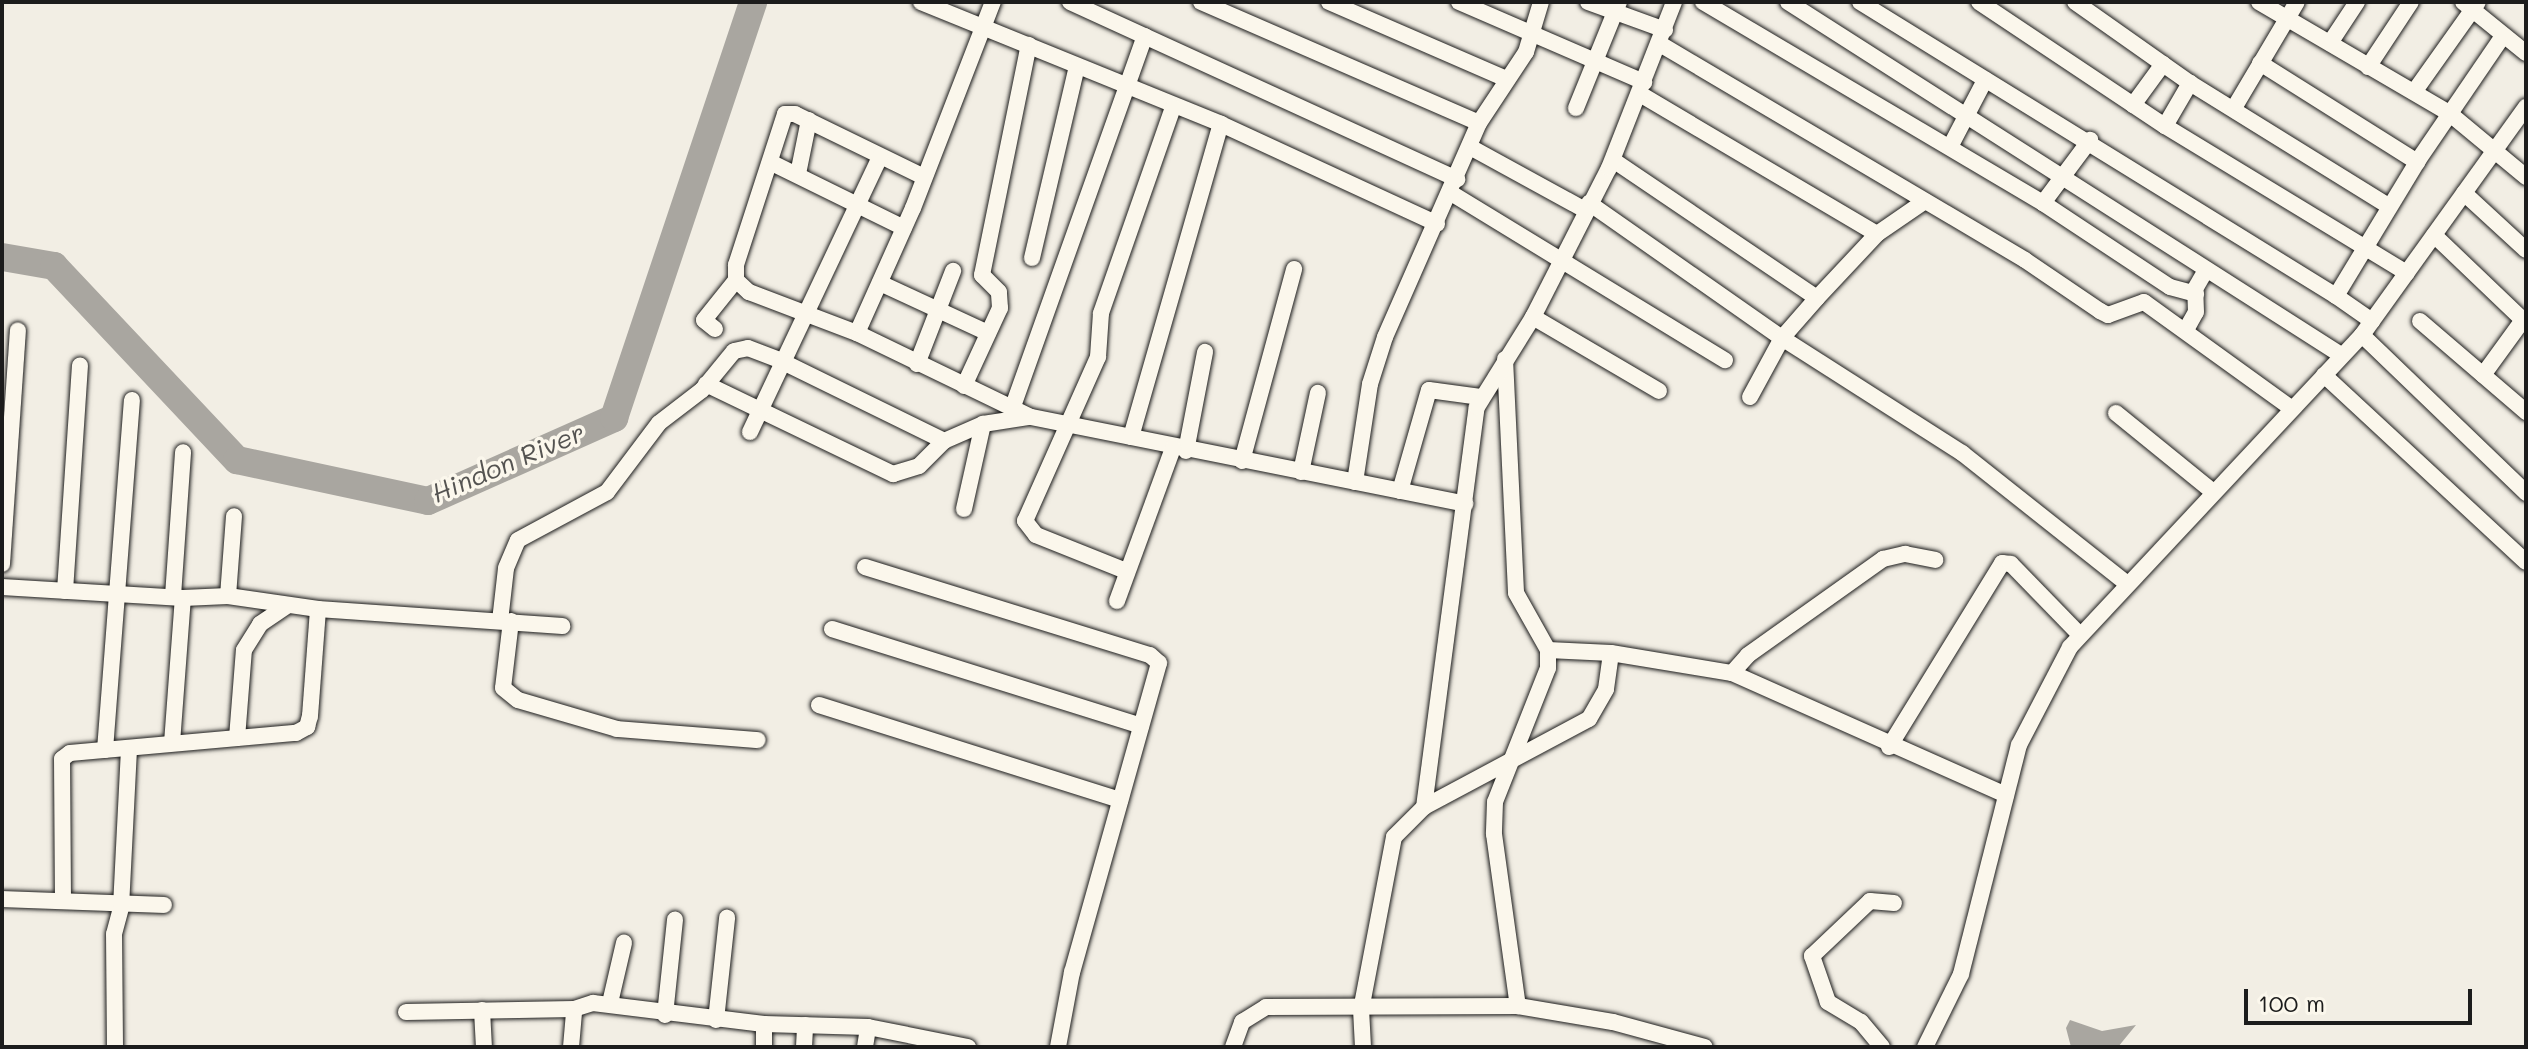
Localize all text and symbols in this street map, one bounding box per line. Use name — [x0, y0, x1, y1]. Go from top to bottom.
water label: Hindon River — [427, 417, 589, 509]
scale bar — [2248, 973, 2476, 1023]
text: 100 m — [2258, 987, 2325, 1018]

